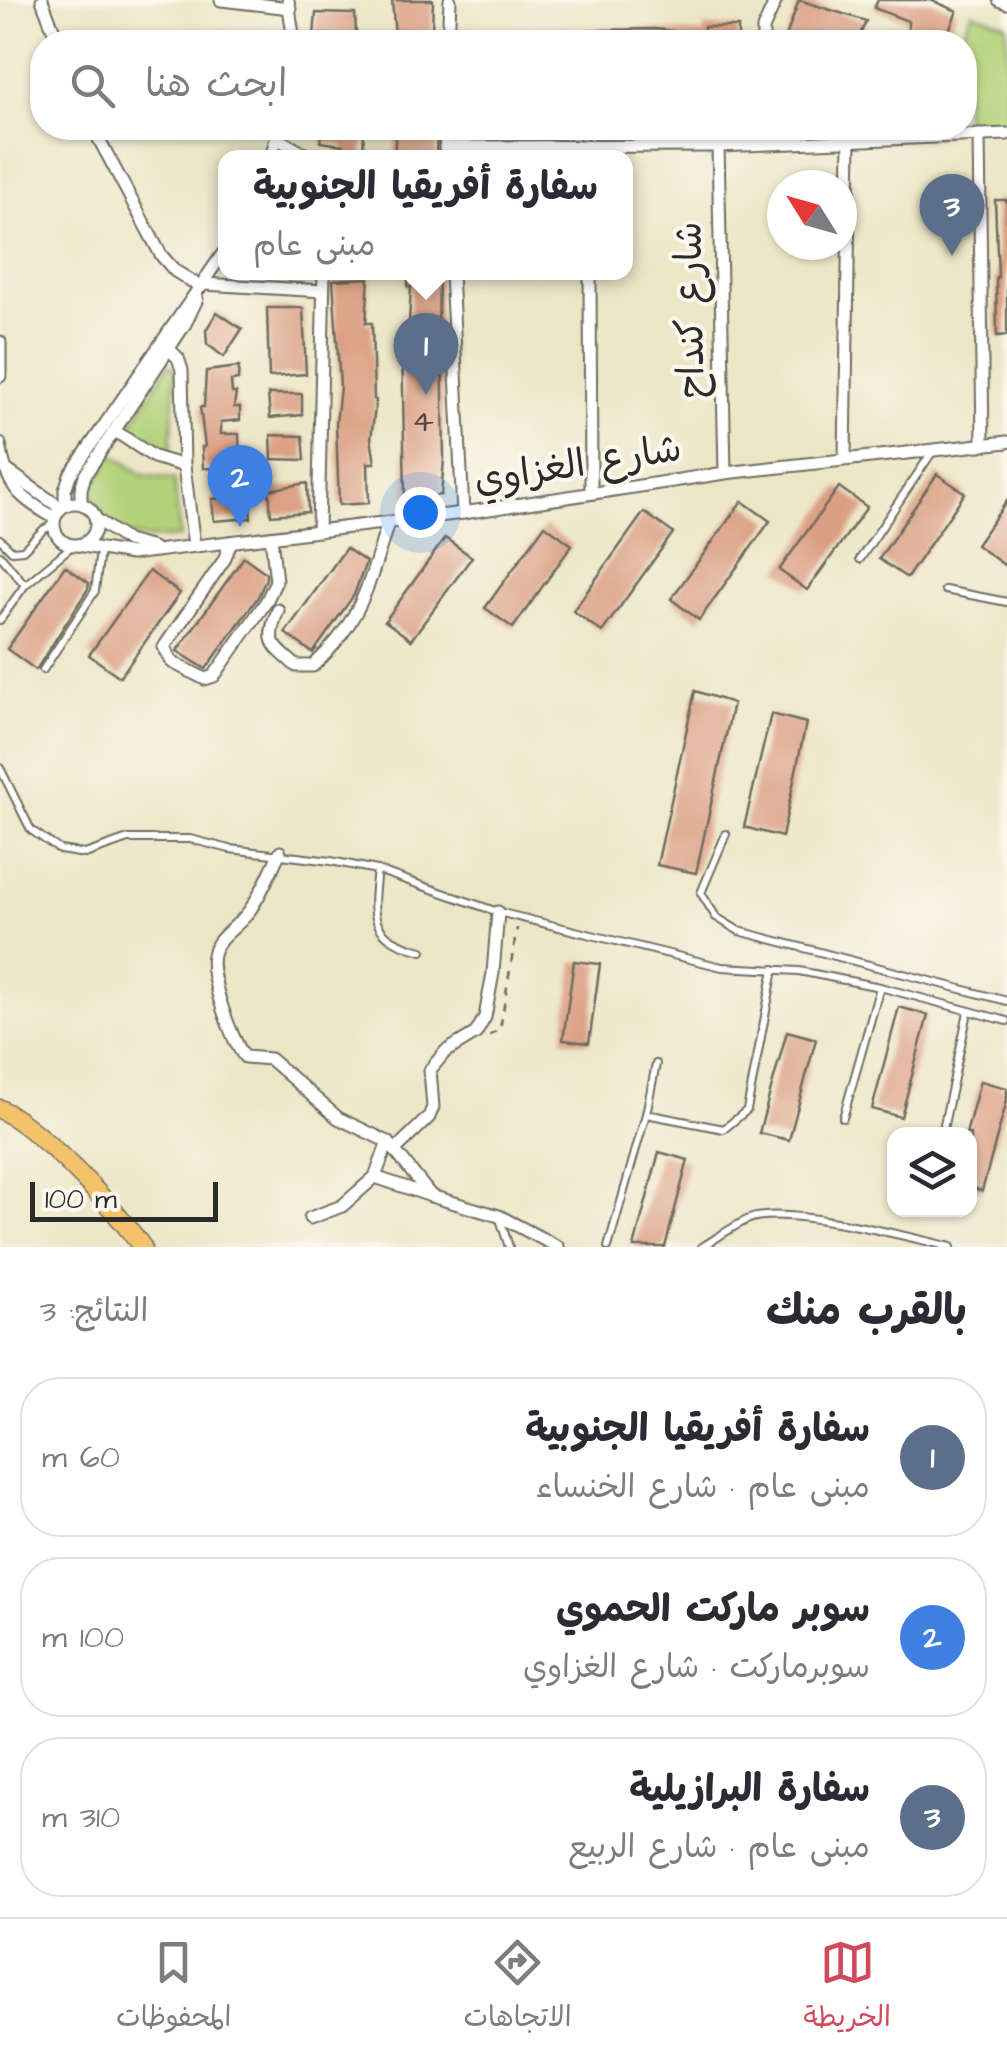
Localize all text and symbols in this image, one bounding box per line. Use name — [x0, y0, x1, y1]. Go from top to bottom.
search box — [30, 30, 977, 140]
icon: search — [65, 58, 120, 113]
text: ابحث هنا — [145, 59, 287, 111]
popup — [218, 150, 633, 280]
text: سفارة أفريقيا الجنوبية — [253, 162, 598, 214]
north arrow — [767, 170, 857, 260]
pin: 3 — [920, 174, 984, 256]
street label: شارع كنداح — [663, 221, 719, 399]
text: مبنى عام — [253, 223, 375, 268]
pin: 1 — [394, 312, 458, 395]
house number: 4 — [412, 399, 434, 444]
street label: شارع الغزاوي — [471, 423, 685, 507]
pin: 2 — [208, 444, 272, 527]
your location — [395, 487, 446, 538]
map controls — [887, 1127, 977, 1217]
button: layers — [887, 1127, 977, 1217]
scale bar — [30, 1177, 218, 1222]
text: 100 m — [45, 1180, 117, 1219]
text: بالقرب منك — [766, 1283, 967, 1341]
text: النتائج: 3 — [40, 1289, 148, 1334]
text: سفارة أفريقيا الجنوبية — [525, 1404, 870, 1456]
text: 60 m — [42, 1435, 120, 1480]
text: 1 — [930, 1435, 935, 1480]
text: مبنى عام · شارع الخنساء — [535, 1465, 870, 1510]
text: سوبر ماركت الحموي — [556, 1584, 870, 1636]
text: 100 m — [42, 1615, 124, 1660]
text: 2 — [923, 1615, 942, 1660]
text: سوبرماركت · شارع الغزاوي — [523, 1645, 870, 1690]
text: سفارة البرازيلية — [629, 1764, 870, 1816]
text: 310 m — [42, 1795, 120, 1840]
text: 3 — [924, 1795, 941, 1840]
text: مبنى عام · شارع الربيع — [568, 1825, 870, 1870]
tab: المحفوظات — [116, 1935, 231, 2041]
tab: الاتجاهات — [463, 1935, 572, 2041]
tab: الخريطة — [804, 1935, 891, 2041]

